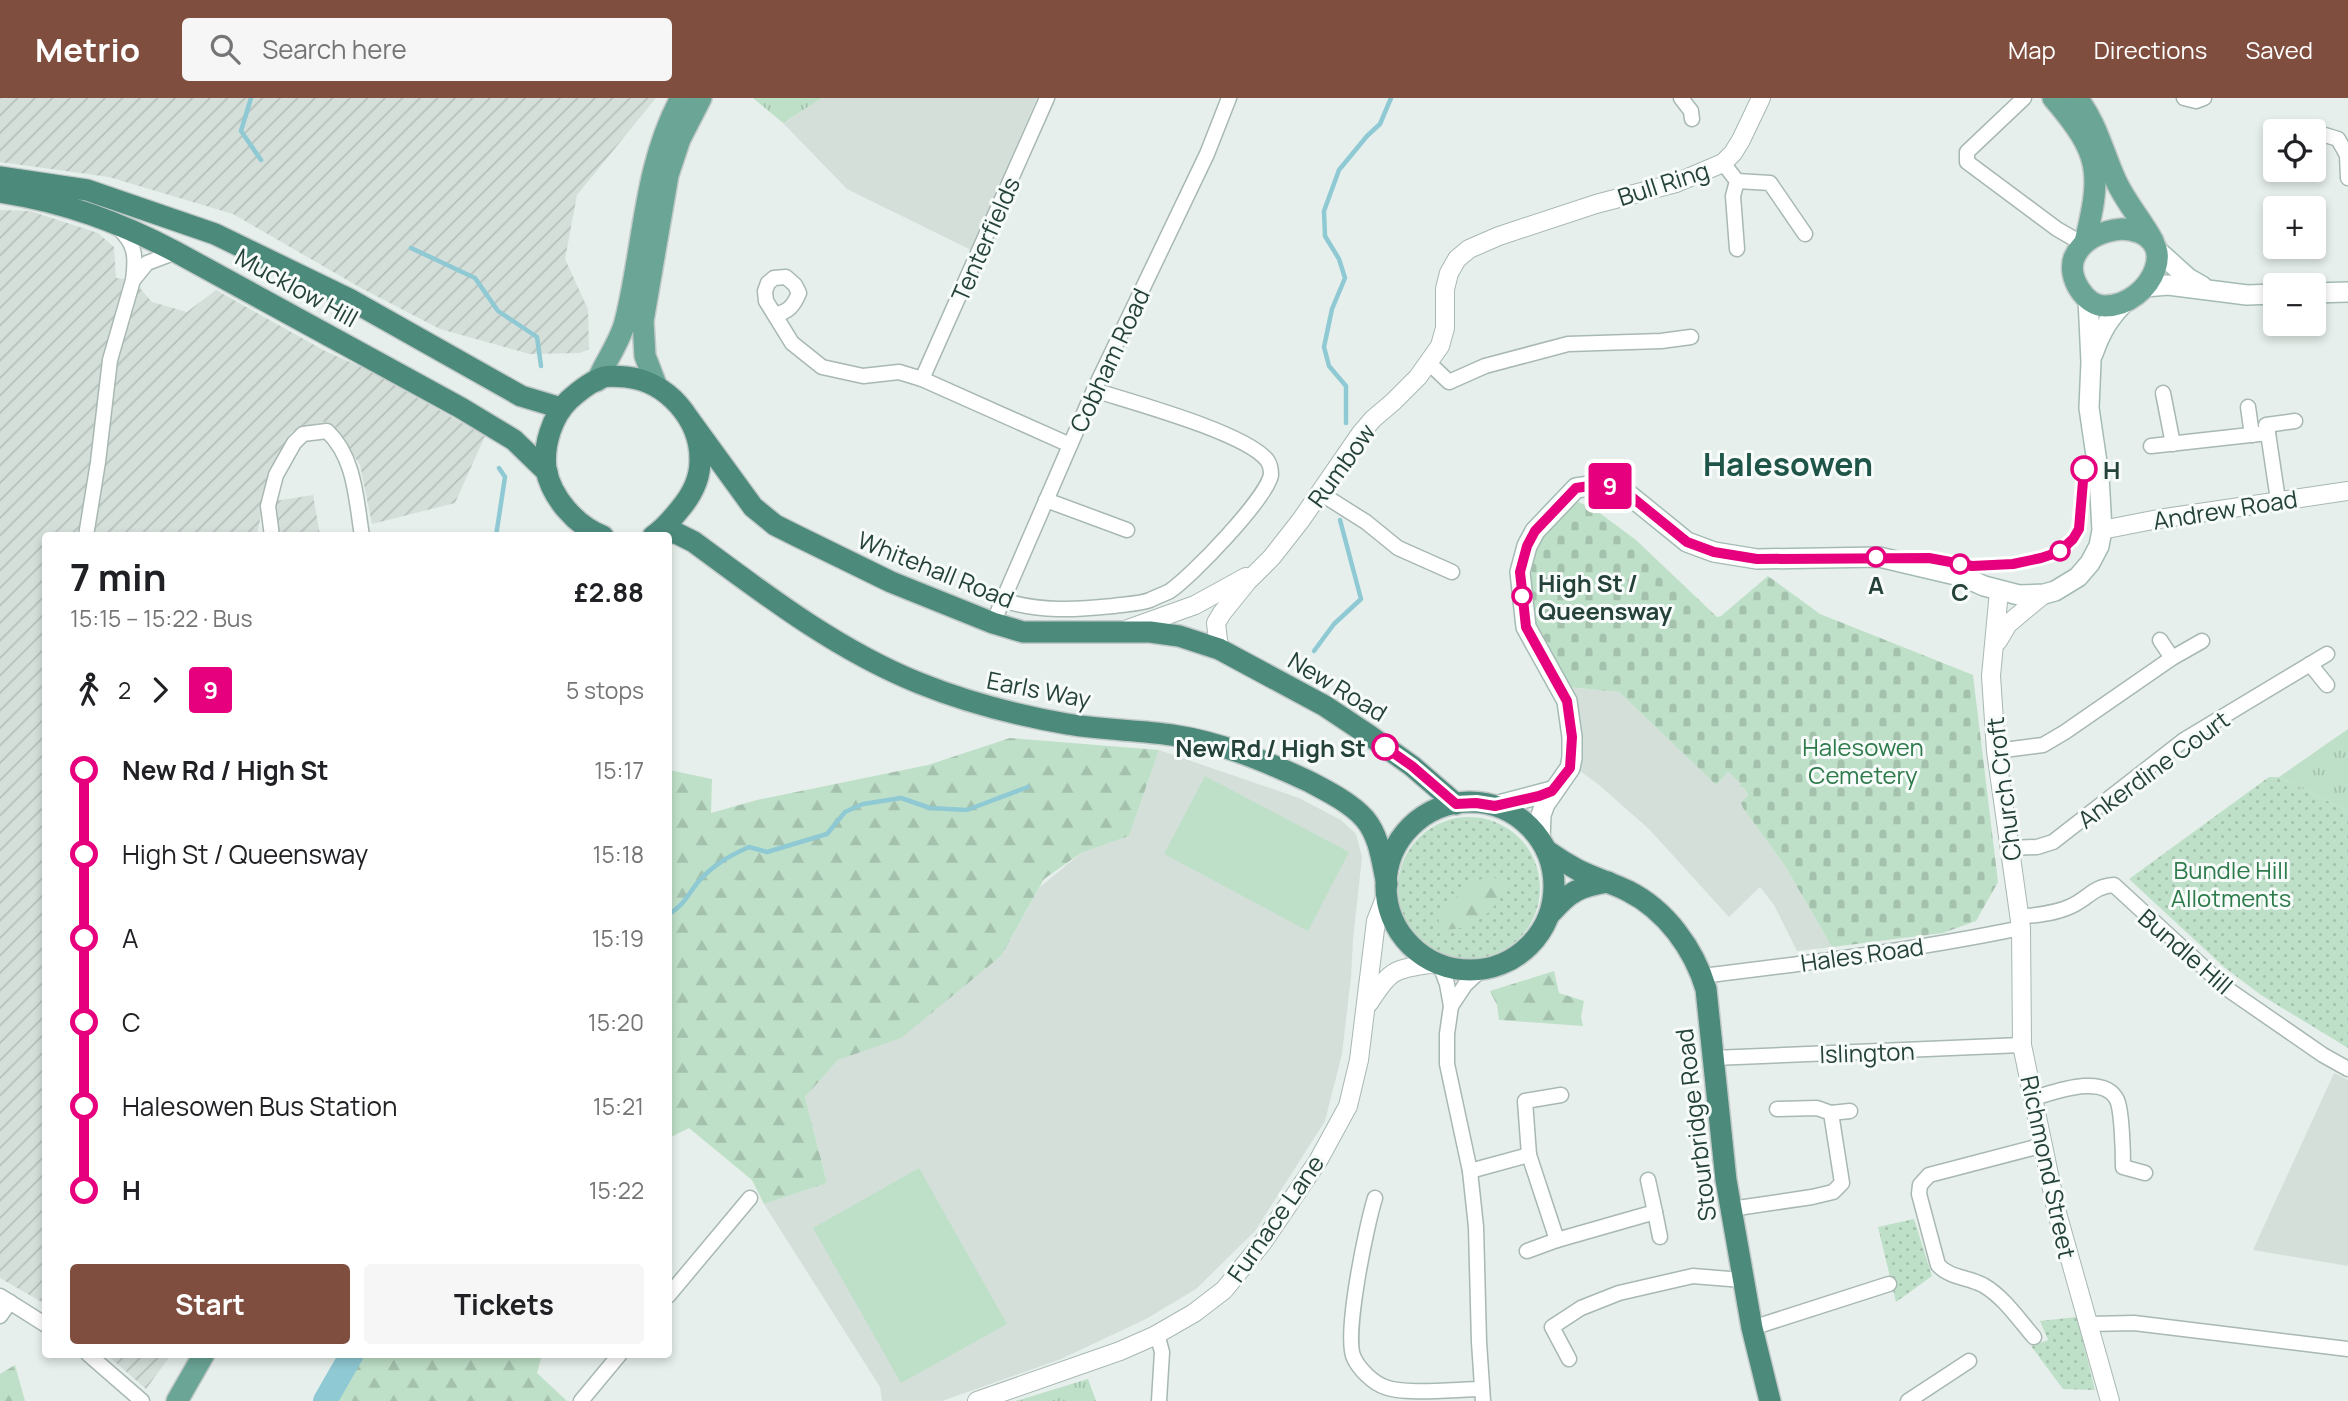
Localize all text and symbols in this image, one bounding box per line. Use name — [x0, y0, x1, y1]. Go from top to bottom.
search box — [182, 18, 672, 81]
text: Metrio — [35, 27, 140, 72]
icon: search — [206, 30, 244, 68]
text: Search here — [262, 31, 407, 67]
text: Map — [2008, 33, 2056, 66]
text: Directions — [2094, 33, 2207, 66]
text: Saved — [2245, 33, 2313, 66]
map controls — [2263, 119, 2326, 336]
button: locate — [2263, 119, 2326, 182]
street label: Bull Ring — [1613, 153, 1713, 213]
street label: Tenterfields — [943, 172, 1027, 306]
button: + — [2263, 196, 2326, 259]
street label: Mucklow Hill — [230, 240, 364, 334]
button: − — [2263, 273, 2326, 336]
street label: Cobham Road — [1061, 283, 1157, 437]
street label: Rumbow — [1299, 416, 1383, 514]
district label: Halesowen — [1703, 442, 1873, 486]
place label: H — [2103, 453, 2120, 486]
marker: H — [2071, 456, 2097, 482]
line badge: 9 — [1587, 463, 1633, 509]
text: 9 — [1603, 469, 1617, 502]
street label: Andrew Road — [2150, 481, 2300, 537]
street label: Whitehall Road — [853, 523, 1019, 615]
unlabelled marker — [2050, 541, 2070, 561]
marker: A — [1866, 547, 1886, 567]
text: 7 min — [70, 550, 166, 602]
marker: C — [1950, 554, 1970, 574]
place label: High St / Queensway — [1538, 566, 1673, 627]
place label: A — [1868, 568, 1884, 601]
text: £2.88 — [574, 574, 644, 610]
place label: C — [1951, 575, 1969, 608]
marker: High St / Queensway — [1512, 586, 1532, 606]
text: 15:15 – 15:22 · Bus — [70, 602, 253, 634]
street label: New Road — [1282, 644, 1394, 728]
street label: Earls Way — [984, 663, 1094, 715]
icon: walk — [70, 671, 108, 709]
icon: forward — [141, 671, 179, 709]
text: 9 — [203, 673, 218, 706]
text: 2 — [118, 674, 131, 706]
text: 5 stops — [566, 674, 644, 706]
street label: Ankerdine Court — [2070, 703, 2236, 835]
street label: Church Croft — [1978, 715, 2028, 863]
park label: Halesowen Cemetery — [1802, 730, 1924, 791]
place label: New Rd / High St — [1175, 731, 1366, 764]
marker: New Rd / High St — [1372, 734, 1398, 760]
text: New Rd / High St — [122, 752, 329, 788]
text: 15:17 — [594, 754, 644, 786]
text: High St / Queensway — [122, 836, 368, 872]
text: 15:18 — [593, 838, 644, 870]
park label: Bundle Hill Allotments — [2171, 853, 2291, 914]
street label: Bundle Hill — [2132, 901, 2240, 1001]
text: A — [122, 920, 138, 956]
text: 15:19 — [592, 922, 644, 954]
street label: Hales Road — [1798, 929, 1926, 979]
text: C — [122, 1004, 141, 1040]
text: 15:20 — [588, 1006, 644, 1038]
street label: Stourbridge Road — [1667, 1027, 1723, 1223]
street label: Islington — [1819, 1034, 1915, 1070]
street label: Richmond Street — [2013, 1072, 2085, 1262]
text: Halesowen Bus Station — [122, 1088, 397, 1124]
text: 15:21 — [593, 1090, 644, 1122]
street label: Furnace Lane — [1219, 1148, 1331, 1288]
text: H — [122, 1172, 141, 1208]
text: 15:22 — [589, 1174, 644, 1206]
button: Start — [70, 1264, 350, 1344]
button: Tickets — [364, 1264, 644, 1344]

